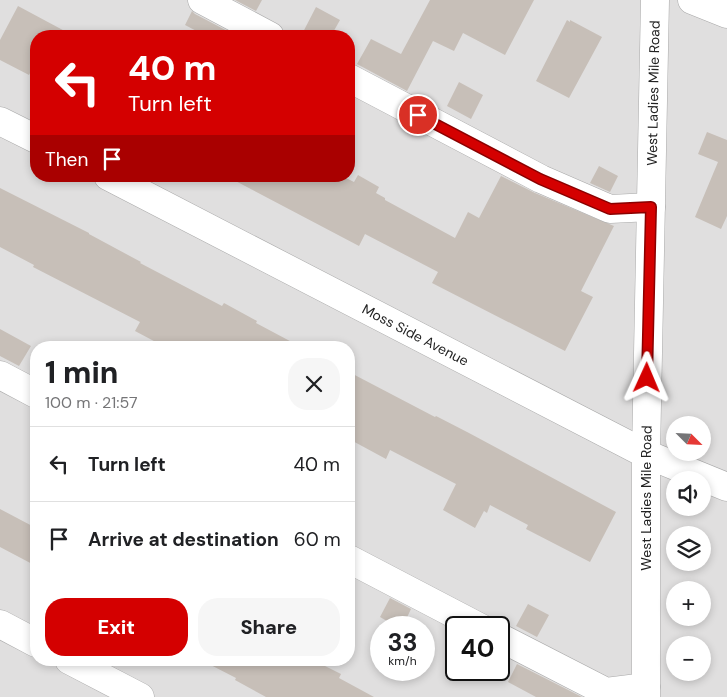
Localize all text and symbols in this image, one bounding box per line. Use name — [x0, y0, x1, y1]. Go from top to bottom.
street label: West Ladies Mile Road — [643, 20, 664, 166]
text: 40 m — [128, 45, 217, 91]
icon: left — [45, 50, 110, 115]
text: Turn left — [128, 89, 212, 118]
pin — [397, 94, 439, 136]
icon: arrive — [404, 101, 432, 129]
icon: arrive — [98, 145, 126, 173]
text: Then — [45, 147, 88, 172]
street label: Moss Side Avenue — [359, 300, 472, 370]
position arrow — [620, 351, 672, 403]
text: 1 min — [45, 353, 118, 392]
button: close — [288, 358, 340, 410]
text: 100 m · 21:57 — [45, 392, 138, 413]
north arrow — [666, 416, 711, 461]
map controls — [666, 416, 711, 681]
street label: West Ladies Mile Road — [637, 425, 656, 571]
icon: left — [45, 450, 73, 478]
text: Turn left — [88, 452, 166, 477]
text: 40 m — [293, 452, 340, 477]
button: sound — [666, 471, 711, 516]
icon: arrive — [45, 525, 73, 553]
button: layers — [666, 526, 711, 571]
text: Arrive at destination — [88, 527, 279, 552]
text: 60 m — [294, 527, 341, 552]
button: + — [666, 581, 711, 626]
button: Exit — [45, 598, 188, 656]
button: Share — [198, 598, 340, 656]
speed limit sign: 40 — [445, 616, 510, 681]
text: 33 — [387, 626, 418, 659]
button: − — [666, 636, 711, 681]
text: km/h — [388, 653, 417, 669]

